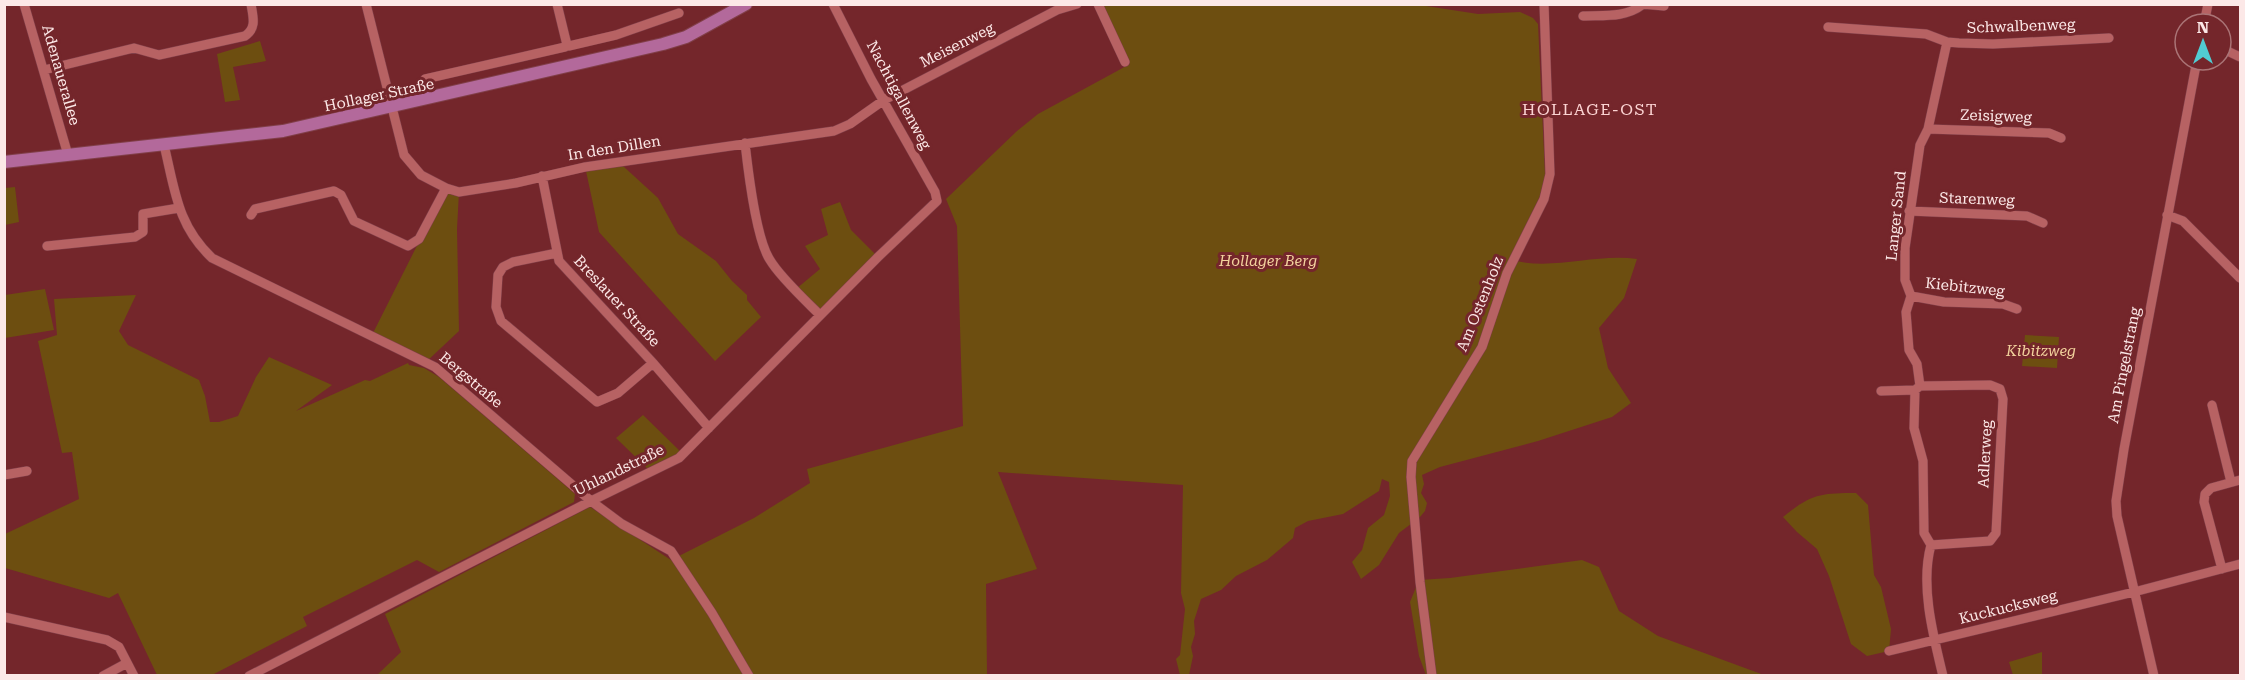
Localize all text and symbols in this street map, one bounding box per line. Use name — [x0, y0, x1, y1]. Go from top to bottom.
north arrow — [2173, 12, 2233, 72]
street label: Schwalbenweg — [1966, 15, 2076, 37]
street label: Meisenweg — [917, 18, 998, 71]
text: N — [2197, 18, 2209, 37]
street label: Adenauerallee — [38, 23, 84, 127]
street label: Nachtigallenweg — [863, 38, 935, 153]
street label: Hollager Straße — [322, 75, 436, 115]
district label: HOLLAGE-OST — [1522, 100, 1658, 119]
street label: Zeisigweg — [1960, 106, 2033, 126]
street label: In den Dillen — [566, 132, 662, 164]
street label: Langer Sand — [1882, 170, 1910, 262]
street label: Starenweg — [1939, 189, 2016, 209]
street label: Breslauer Straße — [570, 252, 664, 350]
park label: Hollager Berg — [1218, 252, 1317, 270]
street label: Am Ostenholz — [1453, 254, 1507, 354]
street label: Kiebitzweg — [1924, 274, 2006, 300]
street label: Am Pingelstrang — [2104, 305, 2144, 425]
park label: Kibitzweg — [2005, 342, 2076, 360]
street label: Bergstraße — [436, 348, 506, 412]
street label: Adlerweg — [1974, 419, 1996, 489]
street label: Uhlandstraße — [571, 440, 667, 500]
street label: Kuckucksweg — [1957, 586, 2059, 628]

